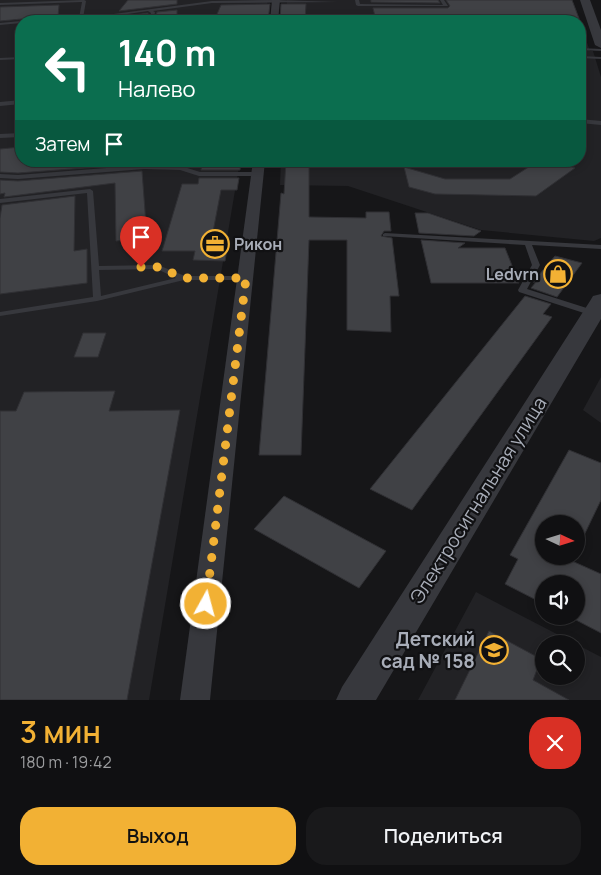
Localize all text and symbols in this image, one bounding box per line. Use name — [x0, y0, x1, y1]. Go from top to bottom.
text: 140 m — [118, 29, 216, 77]
icon: left — [35, 35, 100, 100]
text: Налево — [118, 74, 196, 104]
icon: arrive — [100, 130, 128, 158]
text: Затем — [35, 131, 90, 157]
pin — [120, 216, 162, 267]
icon: arrive — [127, 223, 155, 251]
office icon: Рикон — [200, 229, 230, 259]
place label: Рикон — [234, 233, 282, 255]
shop icon: Ledvrn — [543, 259, 573, 289]
place label: Ledvrn — [486, 263, 539, 285]
street label: Электросигнальная улица — [404, 392, 552, 608]
north arrow — [535, 515, 585, 565]
map controls — [535, 515, 585, 685]
button: sound — [535, 575, 585, 625]
position arrow — [179, 577, 231, 629]
place label: Детский сад № 158 — [381, 626, 475, 674]
school or university icon: Детский сад № 158 — [479, 635, 509, 665]
button: search — [535, 635, 585, 685]
text: 3 мин — [20, 711, 101, 752]
button: close — [529, 717, 581, 769]
text: 180 m · 19:42 — [20, 751, 112, 773]
button: Выход — [20, 807, 296, 865]
button: Поделиться — [306, 807, 581, 865]

